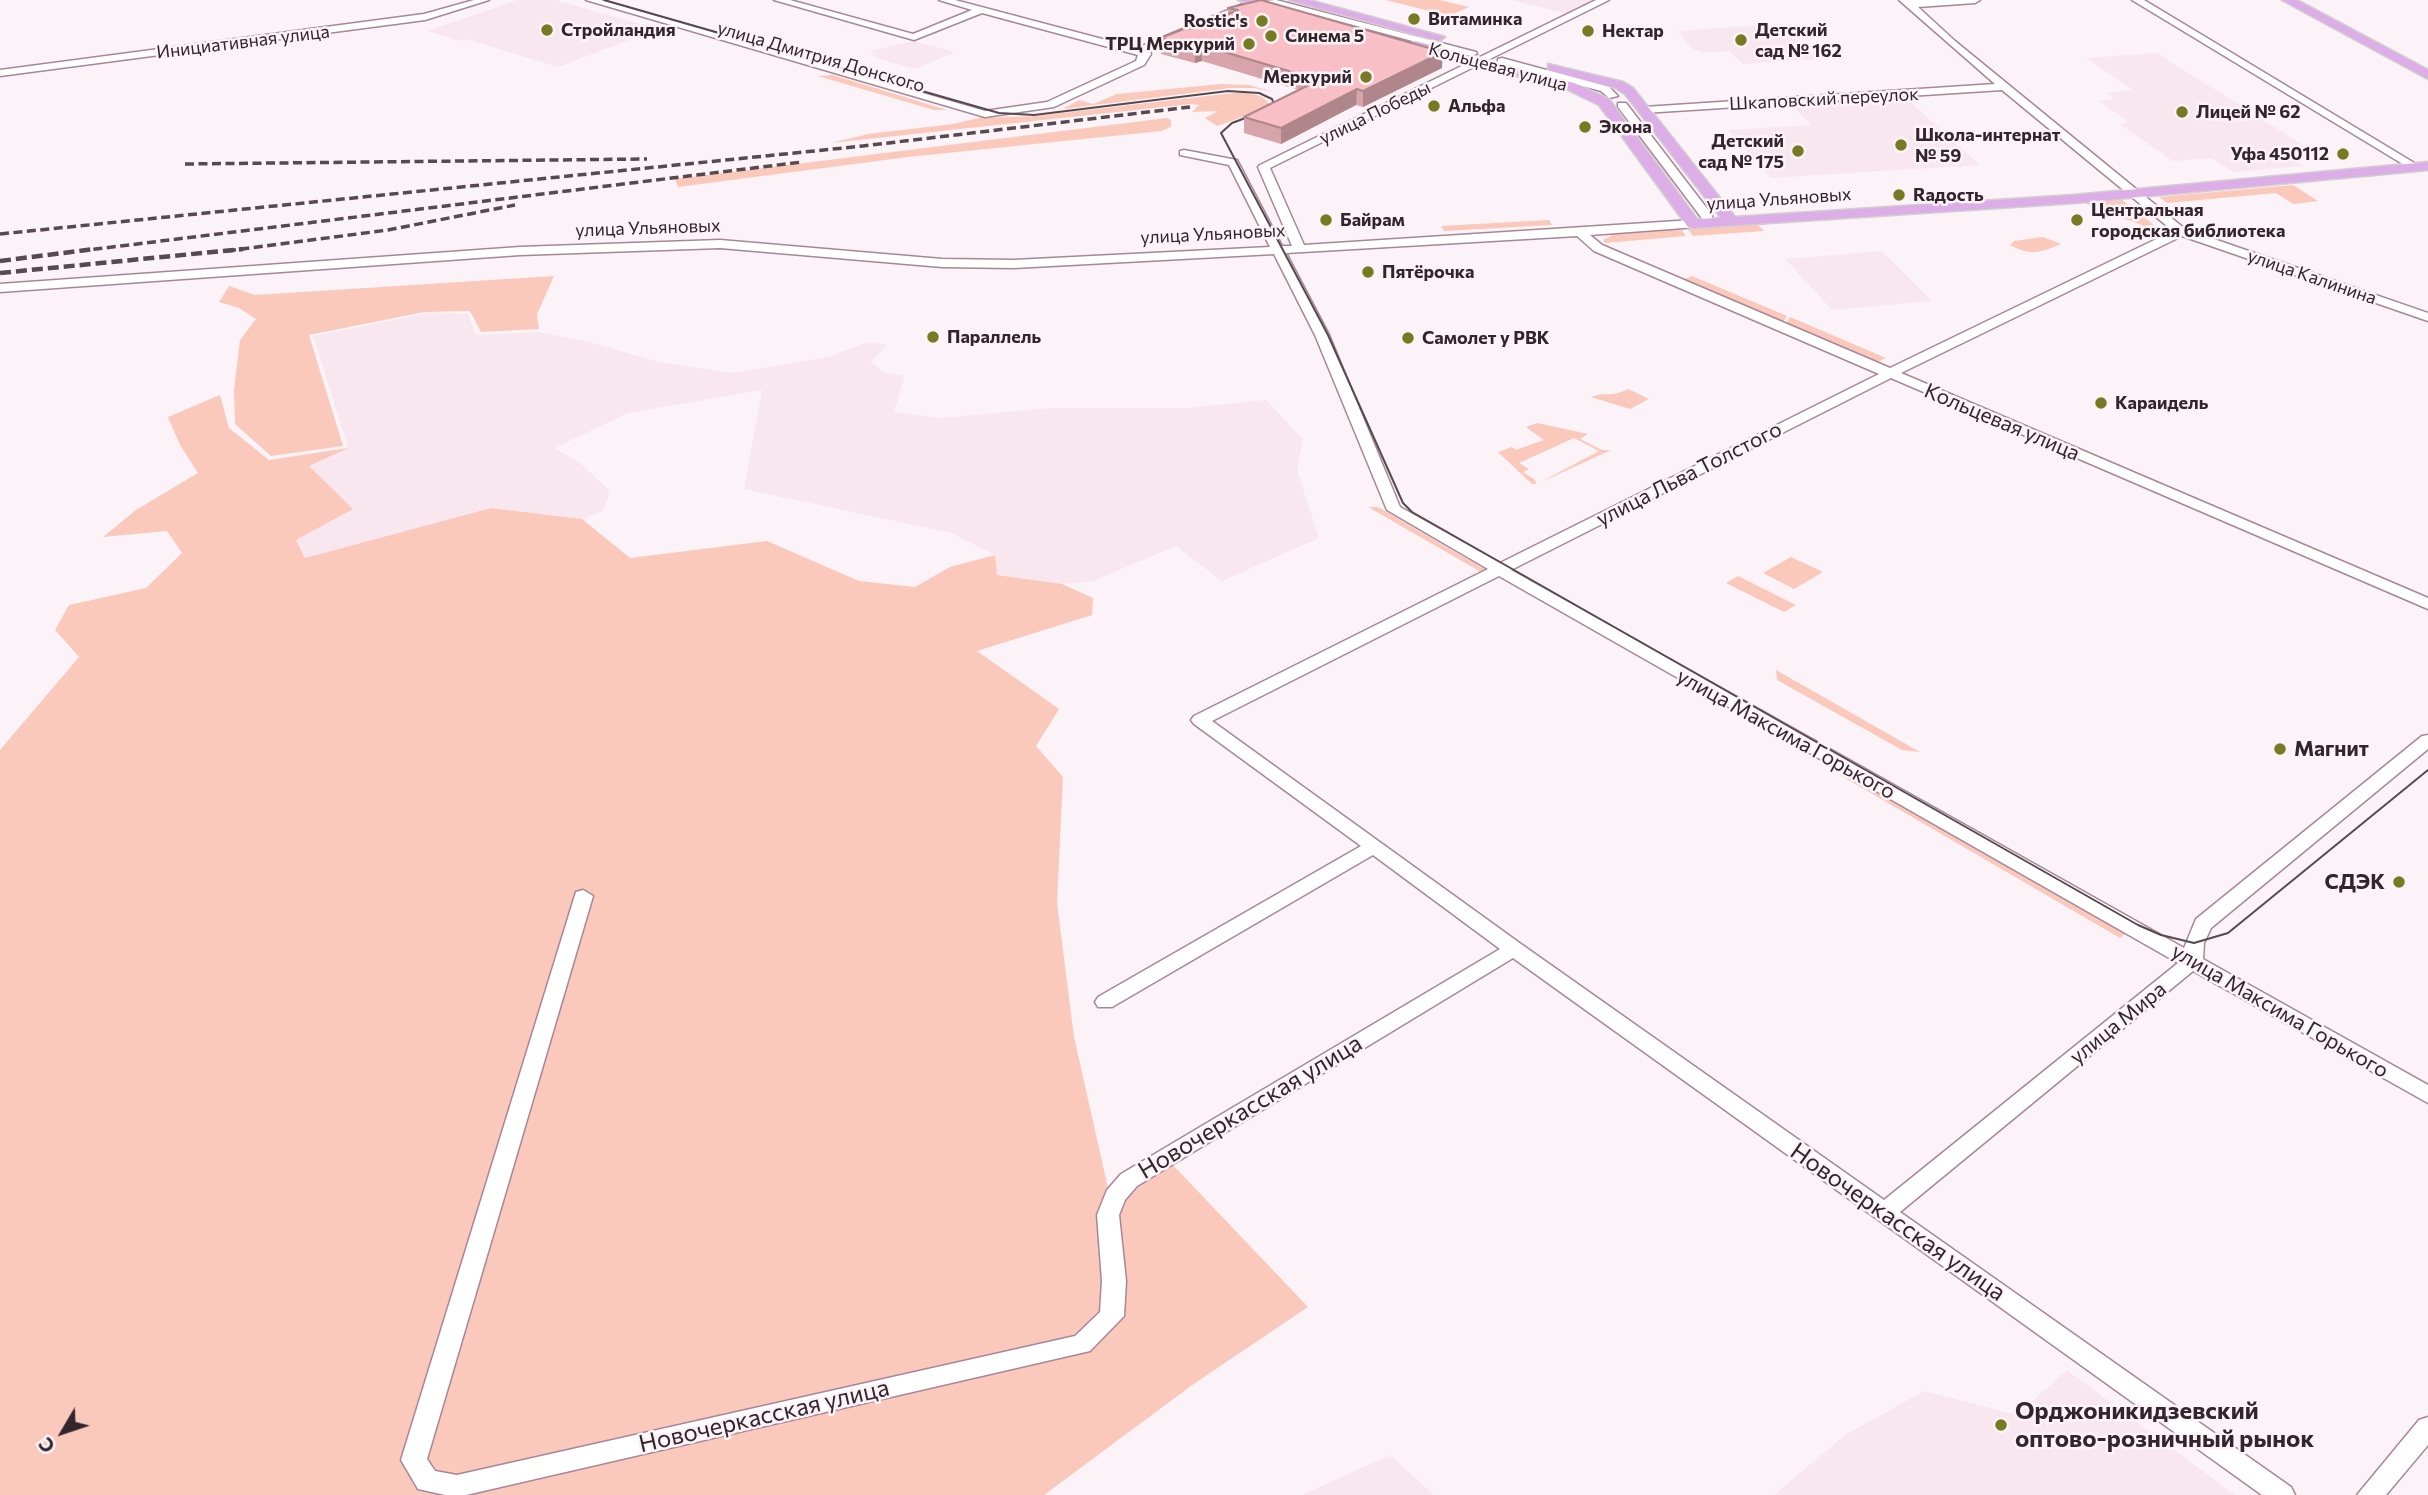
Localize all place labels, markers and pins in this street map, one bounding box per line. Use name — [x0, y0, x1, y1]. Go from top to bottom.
place label: Витаминка — [1428, 8, 1522, 30]
place label: Rostic's — [1184, 10, 1248, 32]
marker: Витаминка — [1406, 11, 1422, 27]
marker: Rostic's — [1254, 13, 1270, 29]
place label: Стройландия — [561, 19, 676, 41]
place label: Детский сад № 162 — [1755, 19, 1842, 61]
place label: Нектар — [1602, 20, 1664, 42]
marker: Стройландия — [539, 22, 555, 38]
marker: Нектар — [1580, 23, 1596, 39]
place label: Синема 5 — [1285, 25, 1364, 47]
marker: Синема 5 — [1263, 28, 1279, 44]
marker: Детский сад № 162 — [1733, 32, 1749, 48]
place label: ТРЦ Меркурий — [1105, 33, 1235, 55]
marker: ТРЦ Меркурий — [1241, 36, 1257, 52]
place label: Меркурий — [1263, 66, 1352, 88]
marker: Меркурий — [1358, 69, 1374, 85]
place label: Альфа — [1448, 95, 1505, 117]
marker: Альфа — [1426, 98, 1442, 114]
place label: Лицей № 62 — [2196, 101, 2300, 123]
marker: Лицей № 62 — [2174, 104, 2190, 120]
place label: Экона — [1599, 116, 1652, 138]
marker: Экона — [1577, 119, 1593, 135]
place label: Школа-интернат № 59 — [1915, 124, 2060, 166]
place label: Детский сад № 175 — [1698, 130, 1784, 172]
marker: Школа-интернат № 59 — [1893, 137, 1909, 153]
marker: Детский сад № 175 — [1790, 143, 1806, 159]
place label: Уфа 450112 — [2231, 143, 2329, 165]
marker: Уфа 450112 — [2335, 146, 2351, 162]
place label: Rадость — [1913, 184, 1984, 206]
marker: Rадость — [1891, 187, 1907, 203]
place label: Центральная городская библиотека — [2091, 199, 2285, 242]
place label: Байрам — [1340, 209, 1405, 231]
marker: Байрам — [1318, 212, 1334, 228]
marker: Центральная городская библиотека — [2069, 212, 2085, 228]
place label: Пятёрочка — [1382, 261, 1474, 283]
marker: Пятёрочка — [1360, 264, 1376, 280]
place label: Параллель — [947, 326, 1041, 348]
place label: Самолет у РВК — [1422, 327, 1549, 349]
marker: Параллель — [925, 329, 941, 345]
marker: Самолет у РВК — [1400, 330, 1416, 346]
place label: Караидель — [2115, 392, 2208, 414]
marker: Караидель — [2093, 395, 2109, 411]
place label: Магнит — [2294, 736, 2369, 762]
marker: Магнит — [2272, 741, 2288, 757]
place label: СДЭК — [2325, 869, 2385, 895]
marker: СДЭК — [2391, 874, 2407, 890]
place label: Орджоникидзевский оптово-розничный рынок — [2015, 1397, 2314, 1453]
marker: Орджоникидзевский оптово-розничный рынок — [1993, 1417, 2009, 1433]

